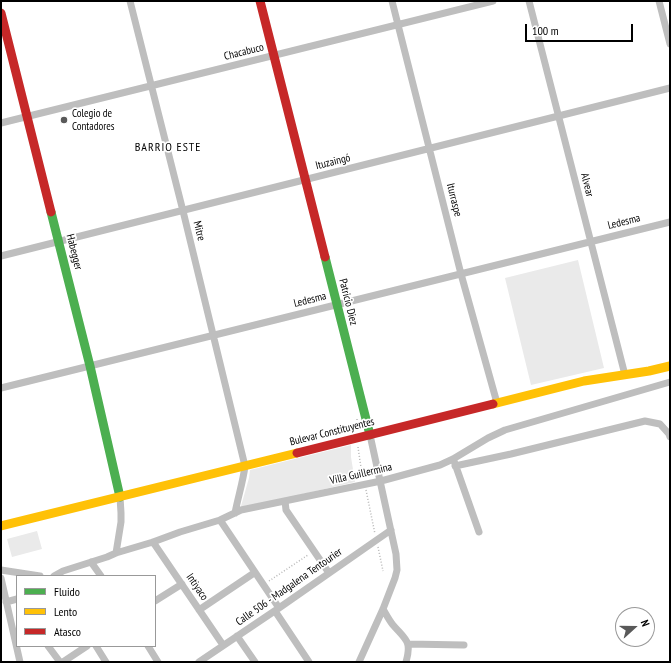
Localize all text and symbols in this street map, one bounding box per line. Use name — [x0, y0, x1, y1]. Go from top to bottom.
scale bar — [527, 16, 635, 42]
text: 100 m — [532, 23, 559, 38]
street label: Chacabuco — [223, 41, 265, 63]
place label: Colegio de Contadores — [72, 107, 115, 133]
marker: Colegio de Contadores — [59, 115, 69, 125]
district label: BARRIO ESTE — [135, 141, 201, 155]
street label: Ituzaingó — [314, 151, 352, 173]
street label: Alvear — [578, 172, 596, 198]
street label: Iturraspe — [444, 182, 464, 218]
street label: Ledesma — [606, 212, 642, 232]
street label: Mitre — [190, 220, 208, 242]
street label: Habegger — [63, 233, 85, 271]
street label: Patricio Diez — [336, 277, 360, 327]
street label: Ledesma — [292, 290, 328, 310]
street label: Bulevar Constituyentes — [288, 415, 376, 449]
street label: Villa Guillermina — [329, 460, 393, 488]
street label: Calle 506 - Madgalena Tentourier — [233, 545, 345, 629]
street label: Intiyaco — [183, 571, 211, 603]
legend — [16, 575, 156, 647]
text: Fluido — [54, 584, 80, 599]
text: Lento — [54, 604, 77, 619]
north arrow — [615, 607, 655, 647]
text: N — [638, 618, 653, 628]
text: Atasco — [54, 624, 81, 639]

